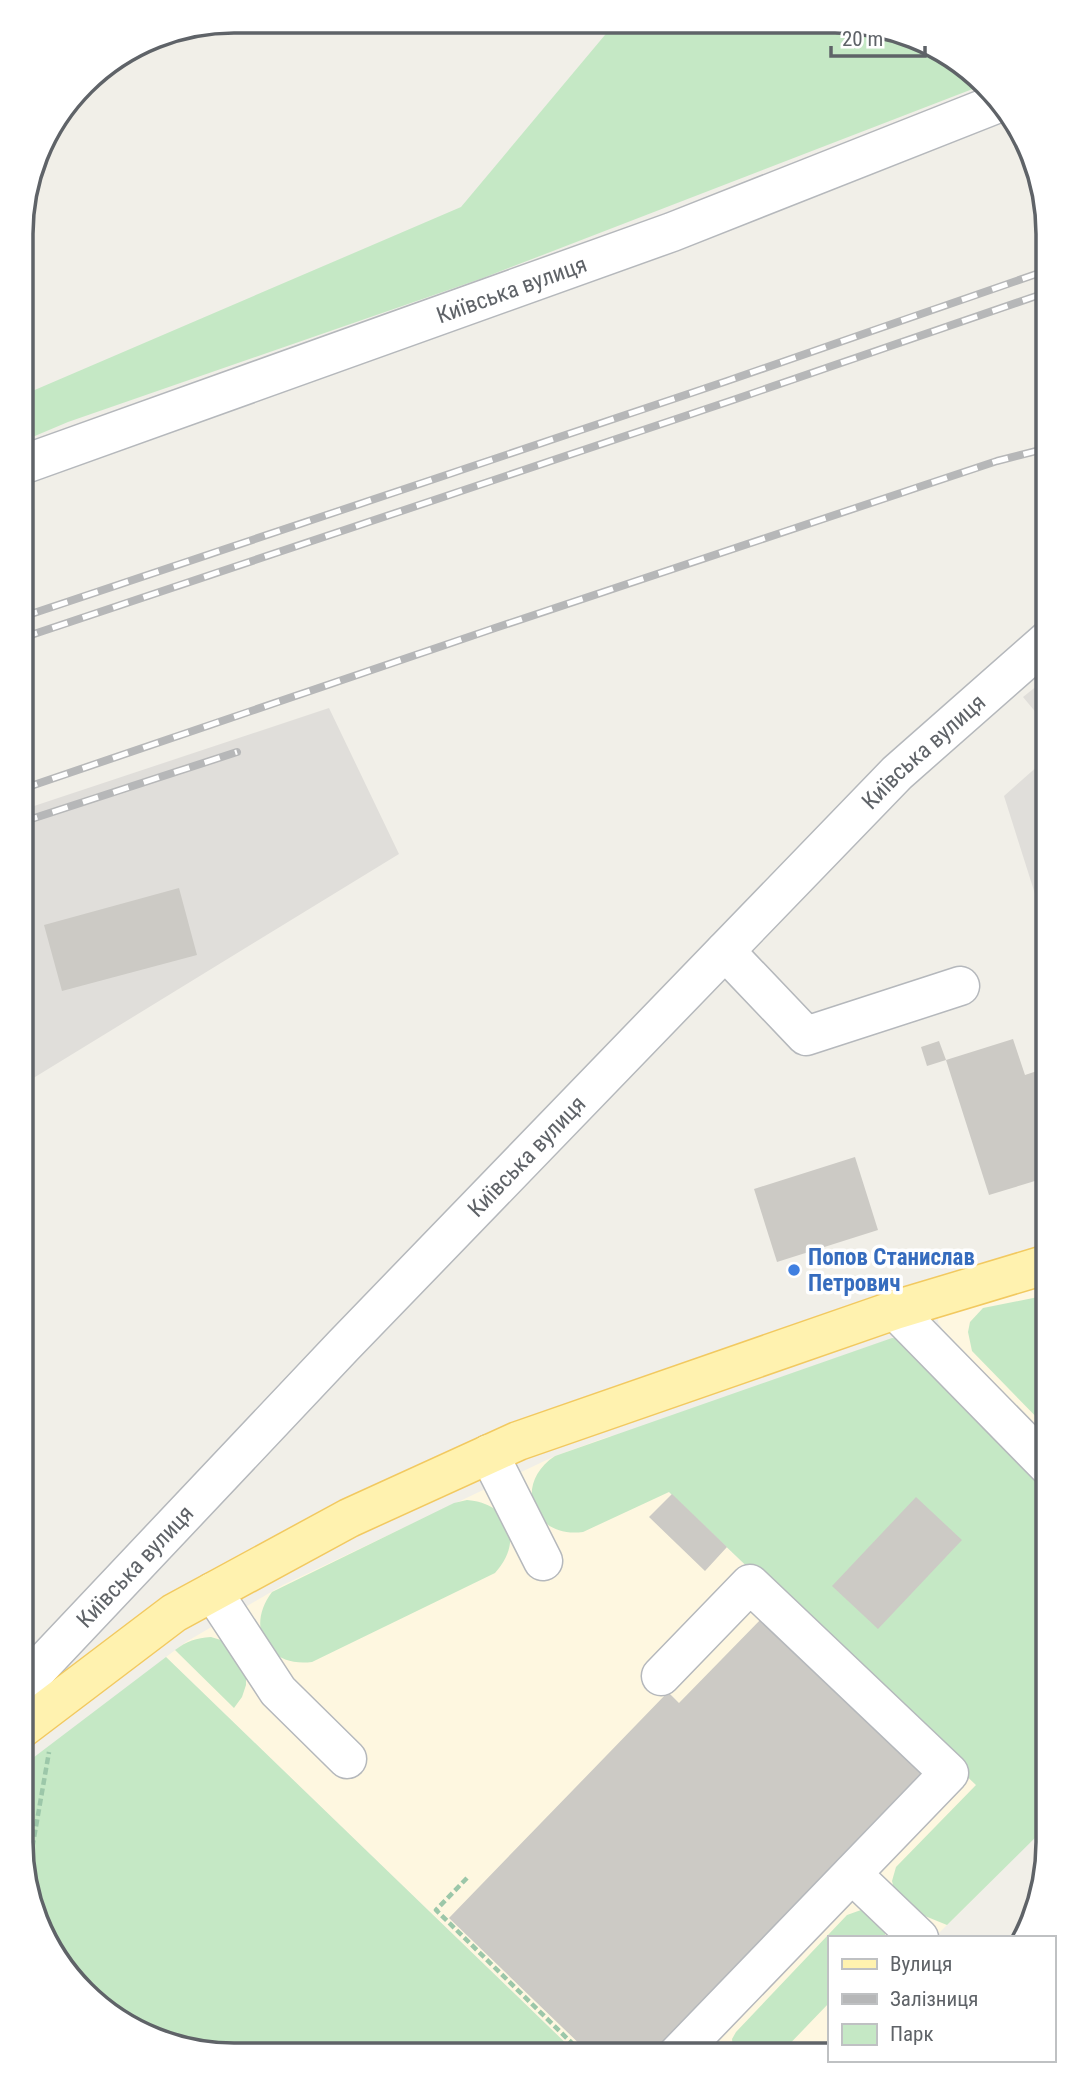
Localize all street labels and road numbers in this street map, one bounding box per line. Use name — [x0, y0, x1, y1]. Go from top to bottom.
street label: Київська вулиця — [433, 251, 590, 329]
street label: Київська вулиця — [856, 689, 991, 815]
street label: Київська вулиця — [462, 1090, 591, 1223]
street label: Київська вулиця — [71, 1500, 199, 1633]

